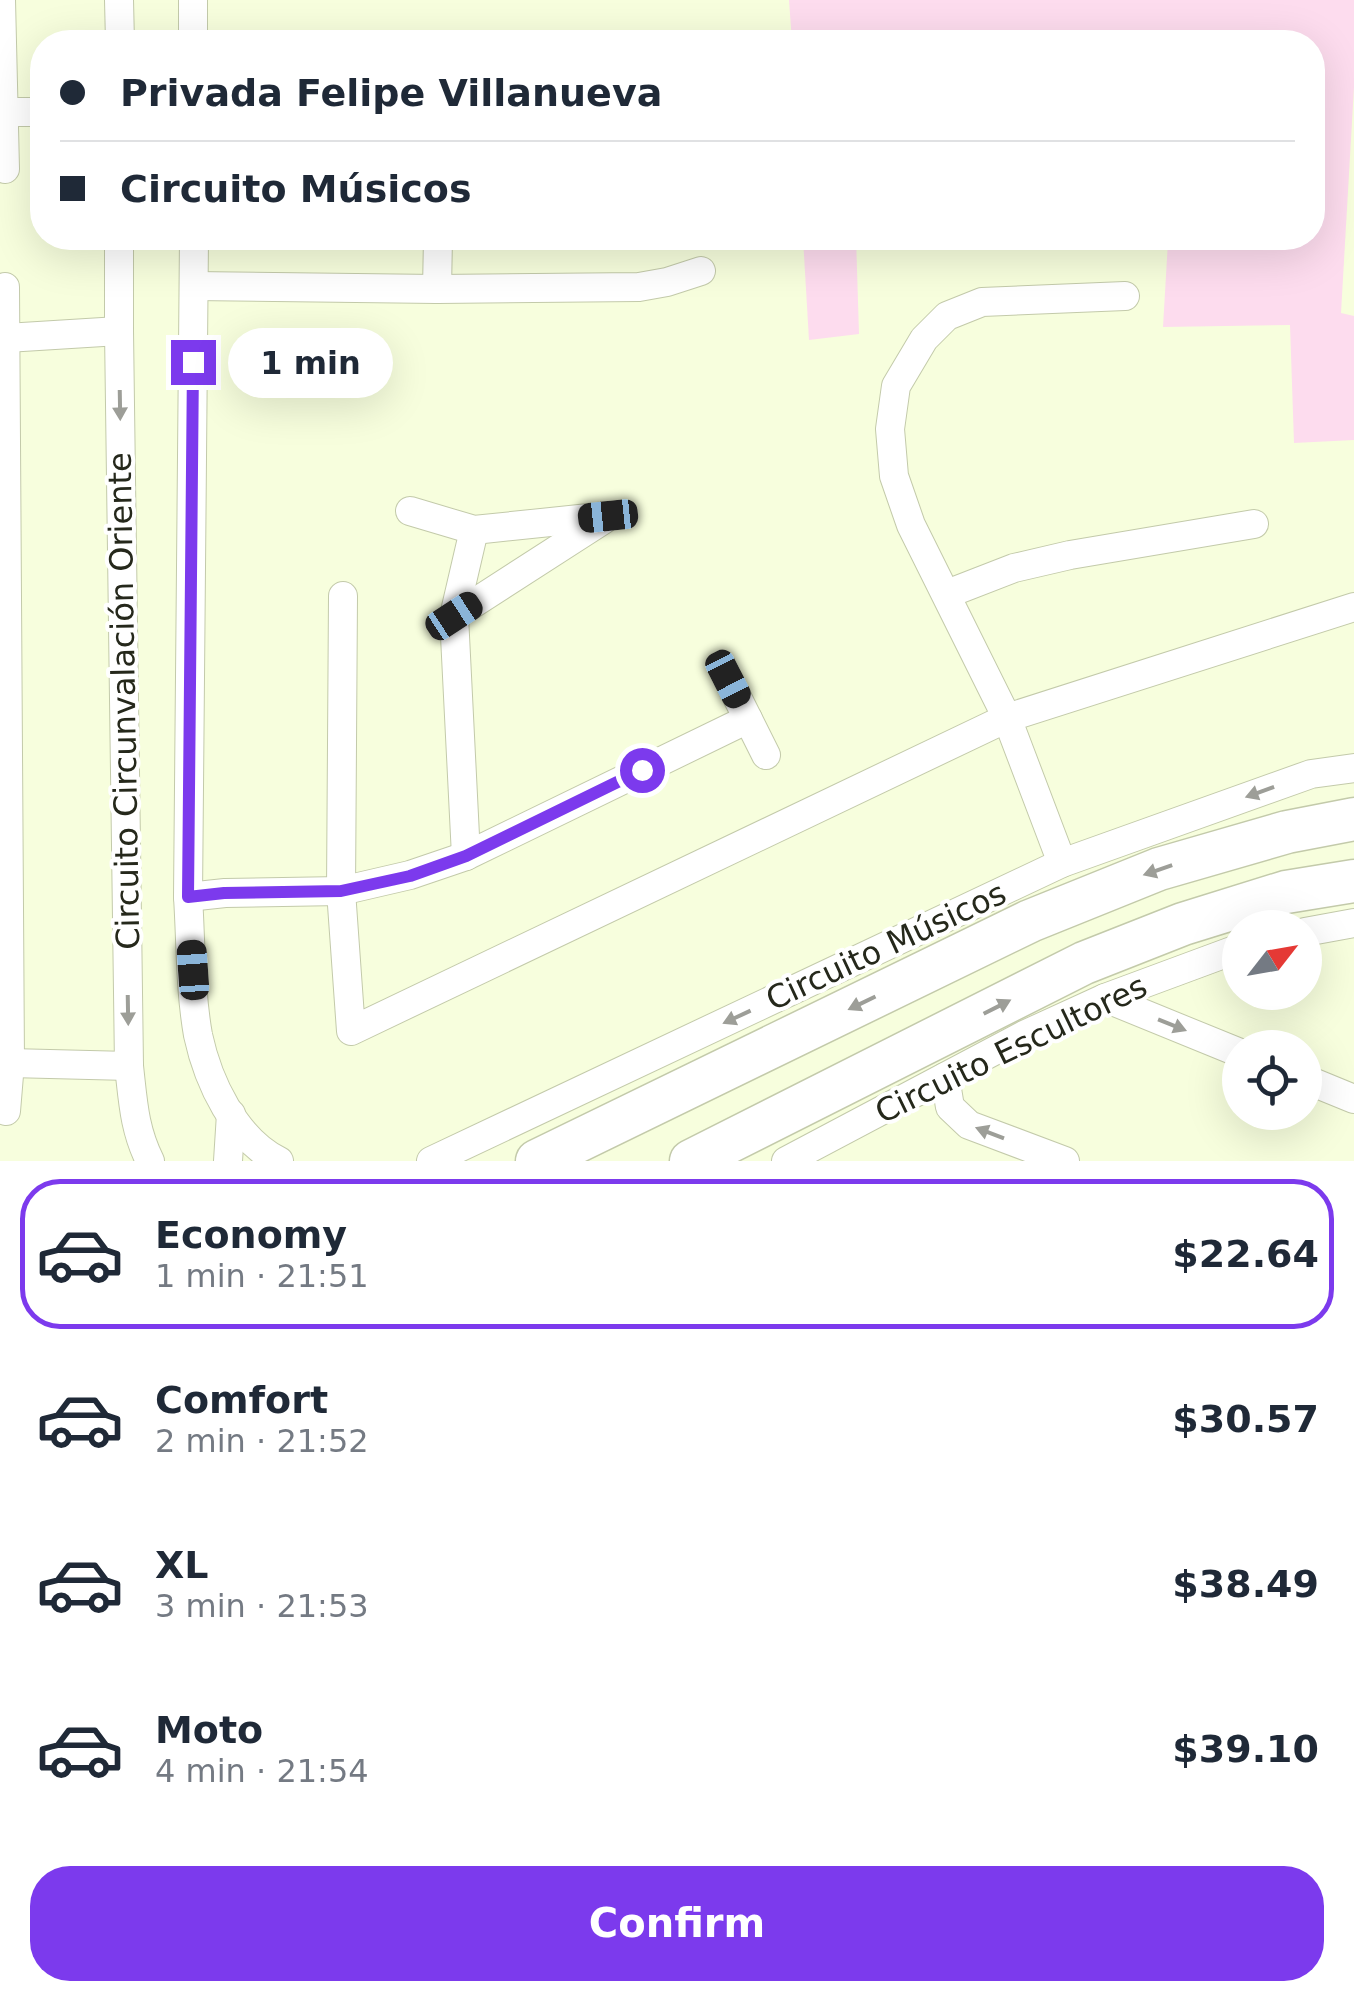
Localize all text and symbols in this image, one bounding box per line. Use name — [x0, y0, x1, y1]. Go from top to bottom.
text: Privada Felipe Villanueva — [120, 71, 662, 115]
text: Circuito Músicos — [120, 167, 472, 211]
callout: 1 min — [228, 327, 393, 397]
route end — [171, 340, 216, 385]
text: 1 min — [260, 344, 361, 382]
one-way arrow — [112, 389, 128, 421]
street label: Circuito Circunvalación Oriente — [101, 452, 147, 950]
car — [577, 498, 639, 534]
car — [421, 587, 487, 645]
car — [701, 645, 755, 713]
route start — [620, 748, 665, 793]
one-way arrow — [1245, 785, 1275, 800]
one-way arrow — [1143, 863, 1173, 878]
street label: Circuito Músicos — [760, 874, 1012, 1018]
north arrow — [1222, 910, 1322, 1010]
map controls — [1222, 910, 1322, 1130]
car — [176, 939, 210, 1001]
street label: Circuito Escultores — [869, 967, 1153, 1131]
one-way arrow — [121, 994, 137, 1026]
one-way arrow — [847, 994, 876, 1011]
one-way arrow — [982, 999, 1011, 1016]
one-way arrow — [722, 1008, 751, 1025]
one-way arrow — [1158, 1018, 1188, 1034]
button: locate — [1222, 1030, 1322, 1130]
one-way arrow — [975, 1125, 1005, 1140]
icon: car — [35, 1209, 125, 1299]
text: Economy — [155, 1213, 347, 1257]
text: $22.64 — [1172, 1232, 1319, 1276]
text: 1 min · 21:51 — [155, 1257, 369, 1295]
icon: car — [35, 1374, 125, 1464]
text: Comfort — [155, 1378, 328, 1422]
text: $30.57 — [1172, 1397, 1319, 1441]
text: 2 min · 21:52 — [155, 1422, 369, 1460]
icon: car — [35, 1539, 125, 1629]
text: XL — [155, 1543, 209, 1587]
text: $38.49 — [1172, 1562, 1319, 1606]
text: 3 min · 21:53 — [155, 1587, 369, 1625]
icon: car — [35, 1704, 125, 1794]
text: Moto — [155, 1708, 263, 1752]
text: $39.10 — [1172, 1727, 1319, 1771]
text: 4 min · 21:54 — [155, 1752, 369, 1790]
button: Confirm — [30, 1866, 1324, 1981]

